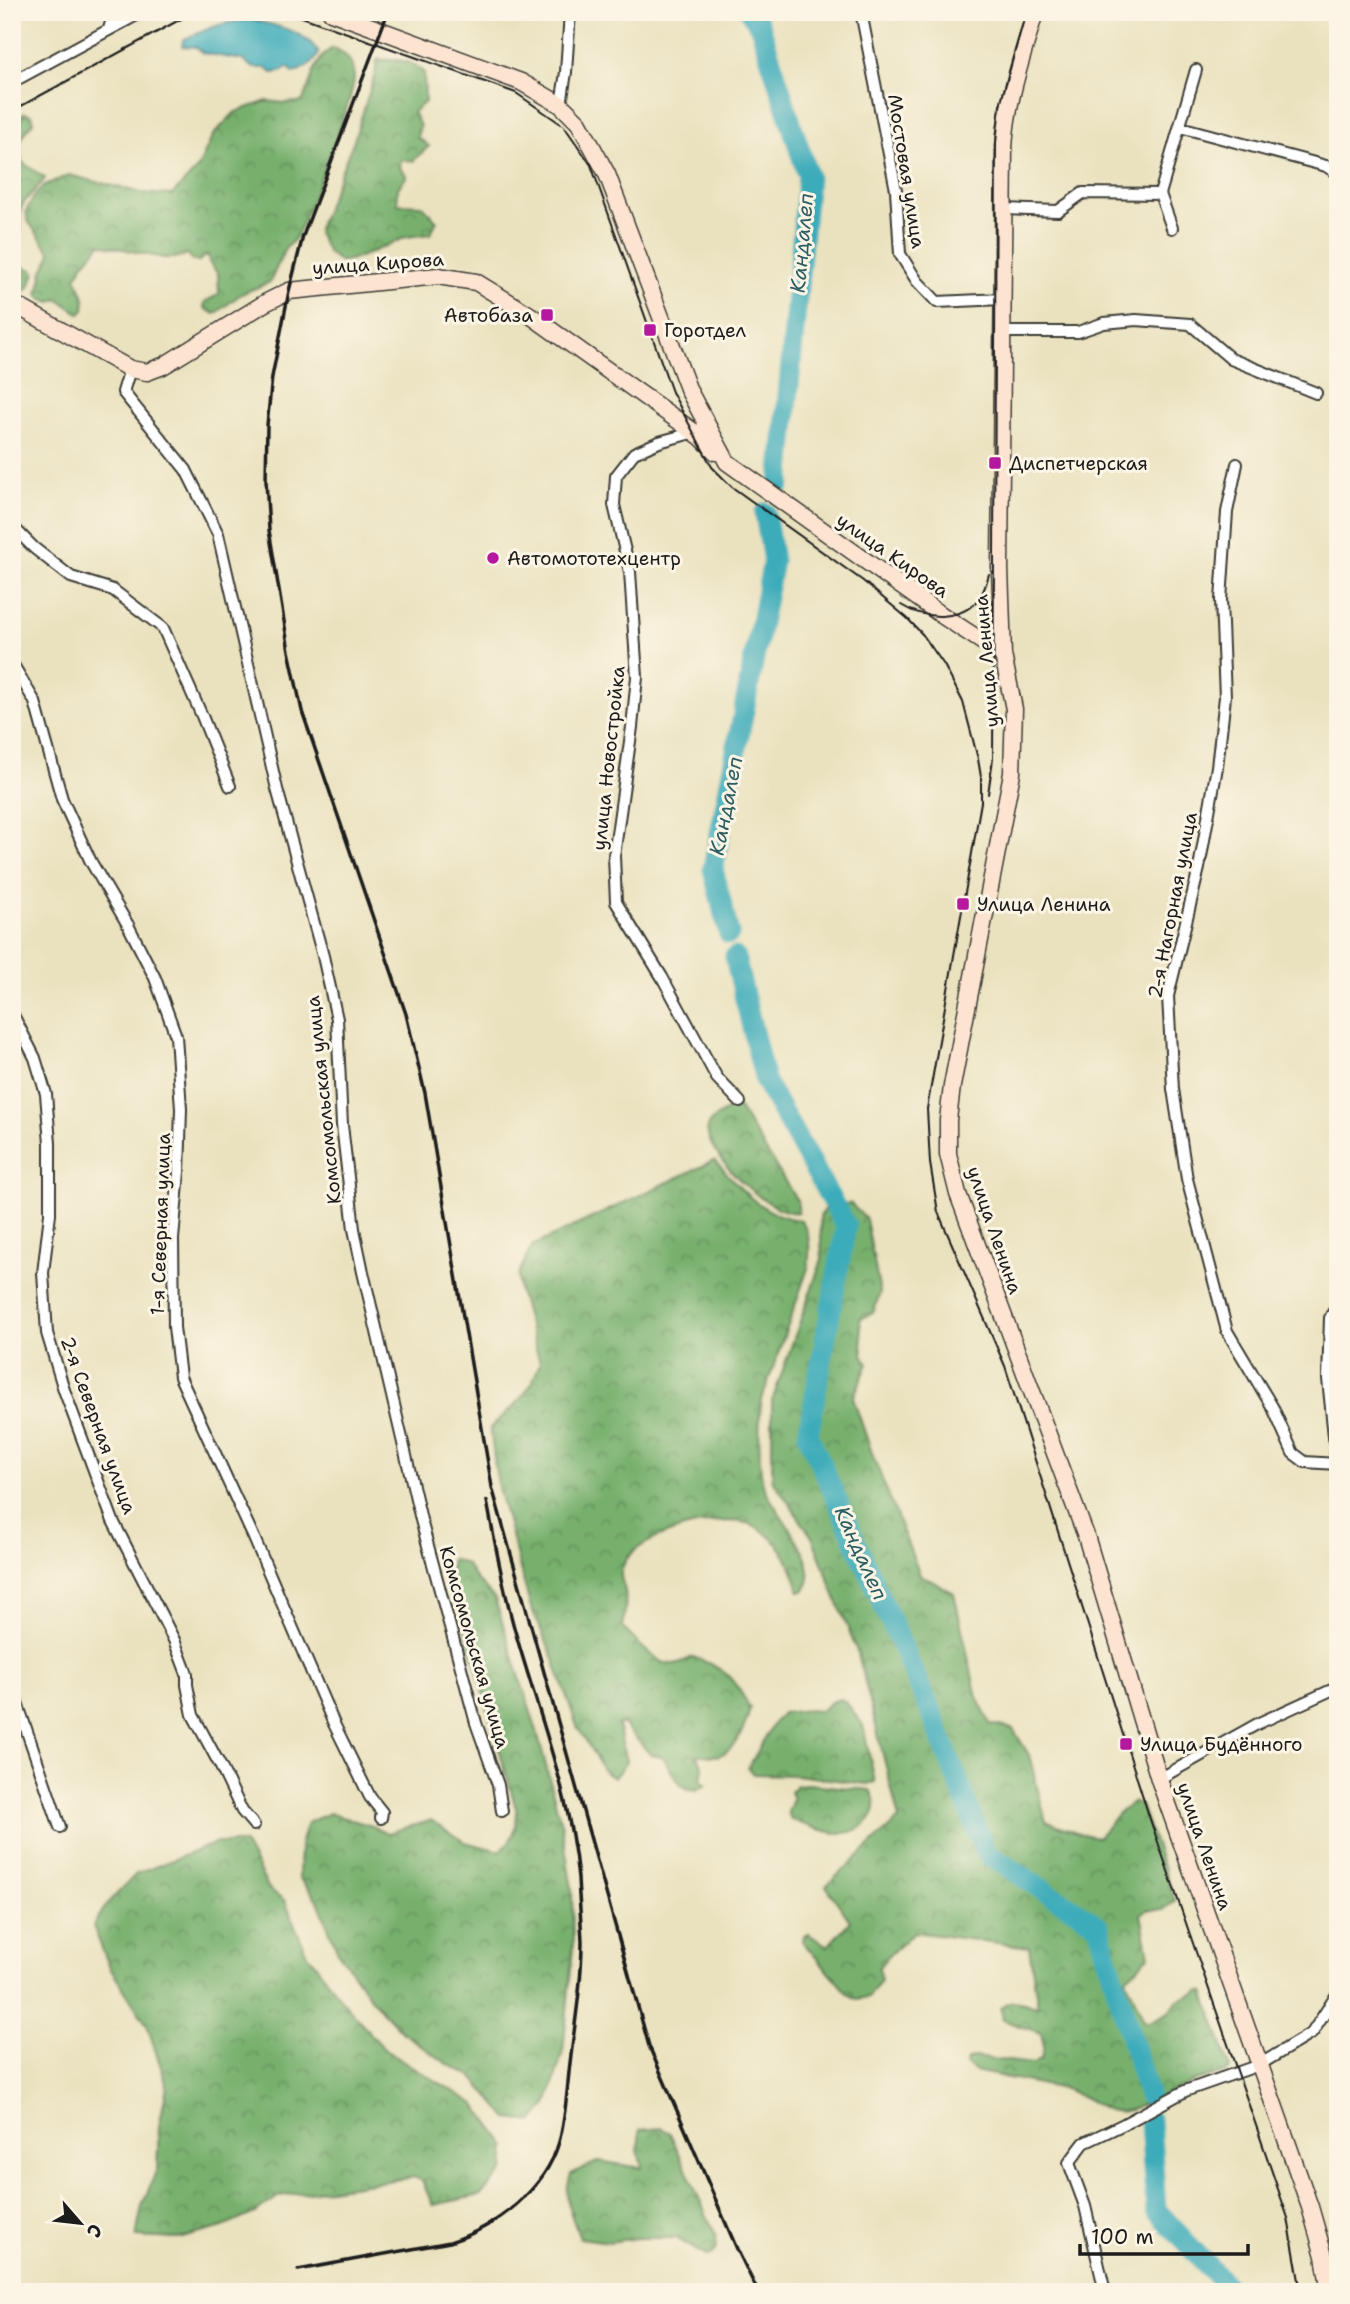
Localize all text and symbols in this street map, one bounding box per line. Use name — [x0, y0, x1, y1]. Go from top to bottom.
street label: Мостовая улица — [882, 92, 931, 250]
water label: Кандалеп — [784, 192, 820, 294]
street label: улица Кирова — [311, 246, 445, 281]
place label: Автобаза — [444, 303, 533, 328]
marker: Автобаза — [539, 307, 555, 323]
place label: Горотдел — [664, 318, 747, 343]
marker: Горотдел — [642, 322, 658, 338]
place label: Диспетчерская — [1009, 451, 1148, 476]
marker: Диспетчерская — [987, 455, 1003, 471]
street label: улица Кирова — [832, 507, 954, 604]
place label: Автомототехцентр — [507, 546, 681, 571]
marker: Автомототехцентр — [485, 550, 501, 566]
street label: улица Ленина — [968, 593, 1005, 728]
street label: улица Новостройка — [586, 664, 631, 852]
water label: Кандалеп — [703, 754, 749, 858]
street label: 2-я Нагорная улица — [1142, 810, 1203, 1000]
place label: Улица Ленина — [977, 892, 1111, 917]
marker: Улица Ленина — [955, 896, 971, 912]
street label: Комсомольская улица — [300, 994, 347, 1205]
street label: 1-я Северная улица — [145, 1132, 176, 1316]
street label: улица Ленина — [961, 1163, 1028, 1297]
street label: 2-я Северная улица — [55, 1333, 142, 1518]
water label: Кандалеп — [828, 1502, 894, 1604]
street label: Комсомольская улица — [434, 1543, 515, 1751]
place label: Улица Будённого — [1140, 1732, 1302, 1757]
marker: Улица Будённого — [1118, 1736, 1134, 1752]
street label: улица Ленина — [1171, 1779, 1238, 1913]
north arrow — [46, 2188, 116, 2258]
scale bar — [1080, 2213, 1248, 2257]
text: С — [81, 2220, 108, 2242]
text: 100 m — [1091, 2223, 1154, 2251]

